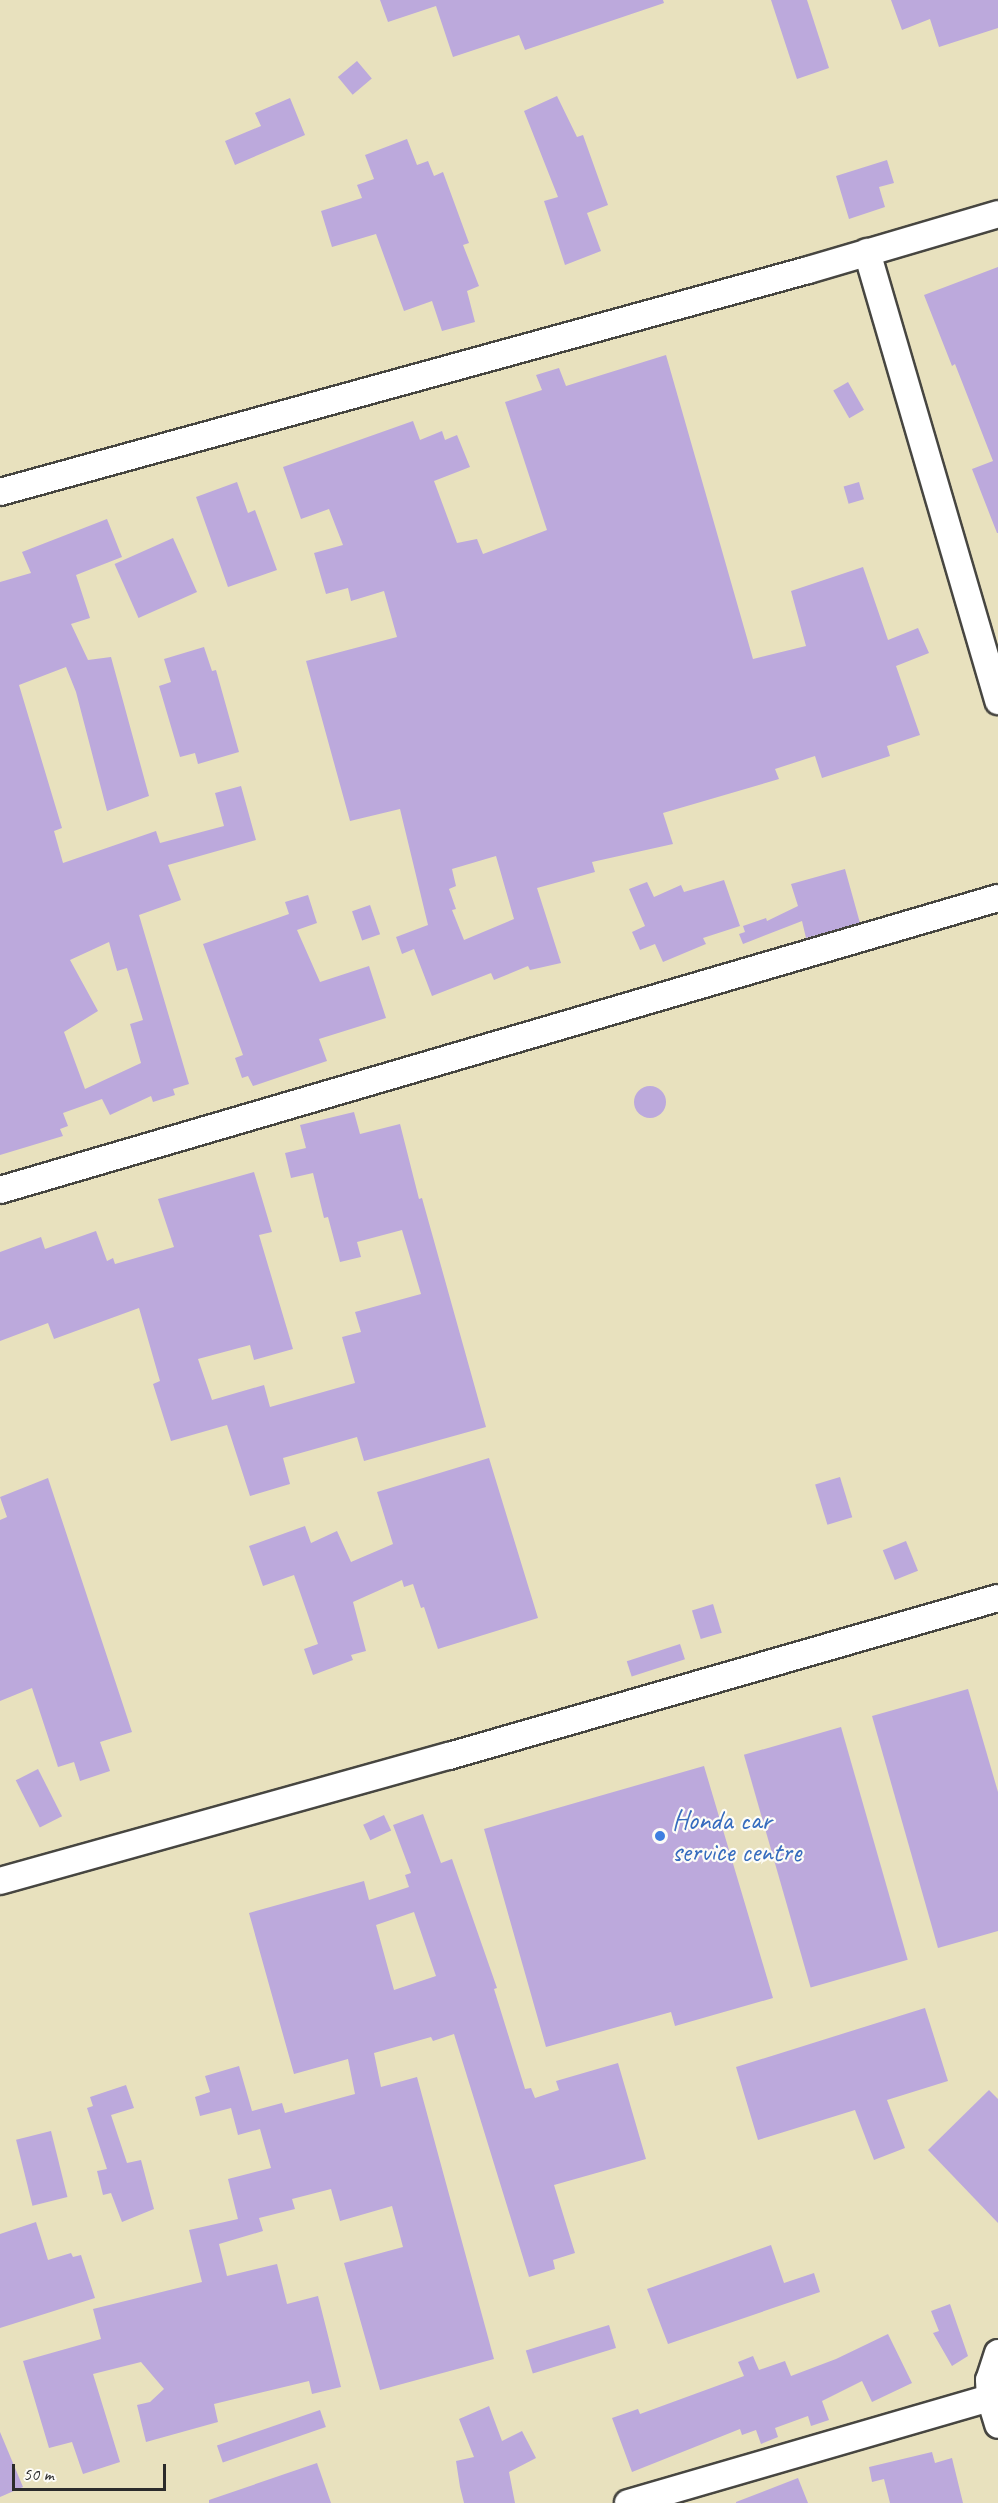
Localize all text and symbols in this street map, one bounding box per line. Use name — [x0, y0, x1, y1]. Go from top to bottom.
place label: Honda car service centre — [672, 1803, 801, 1869]
marker: Honda car service centre — [653, 1829, 667, 1843]
scale bar — [15, 2452, 170, 2490]
text: 50 m — [23, 2463, 54, 2485]

